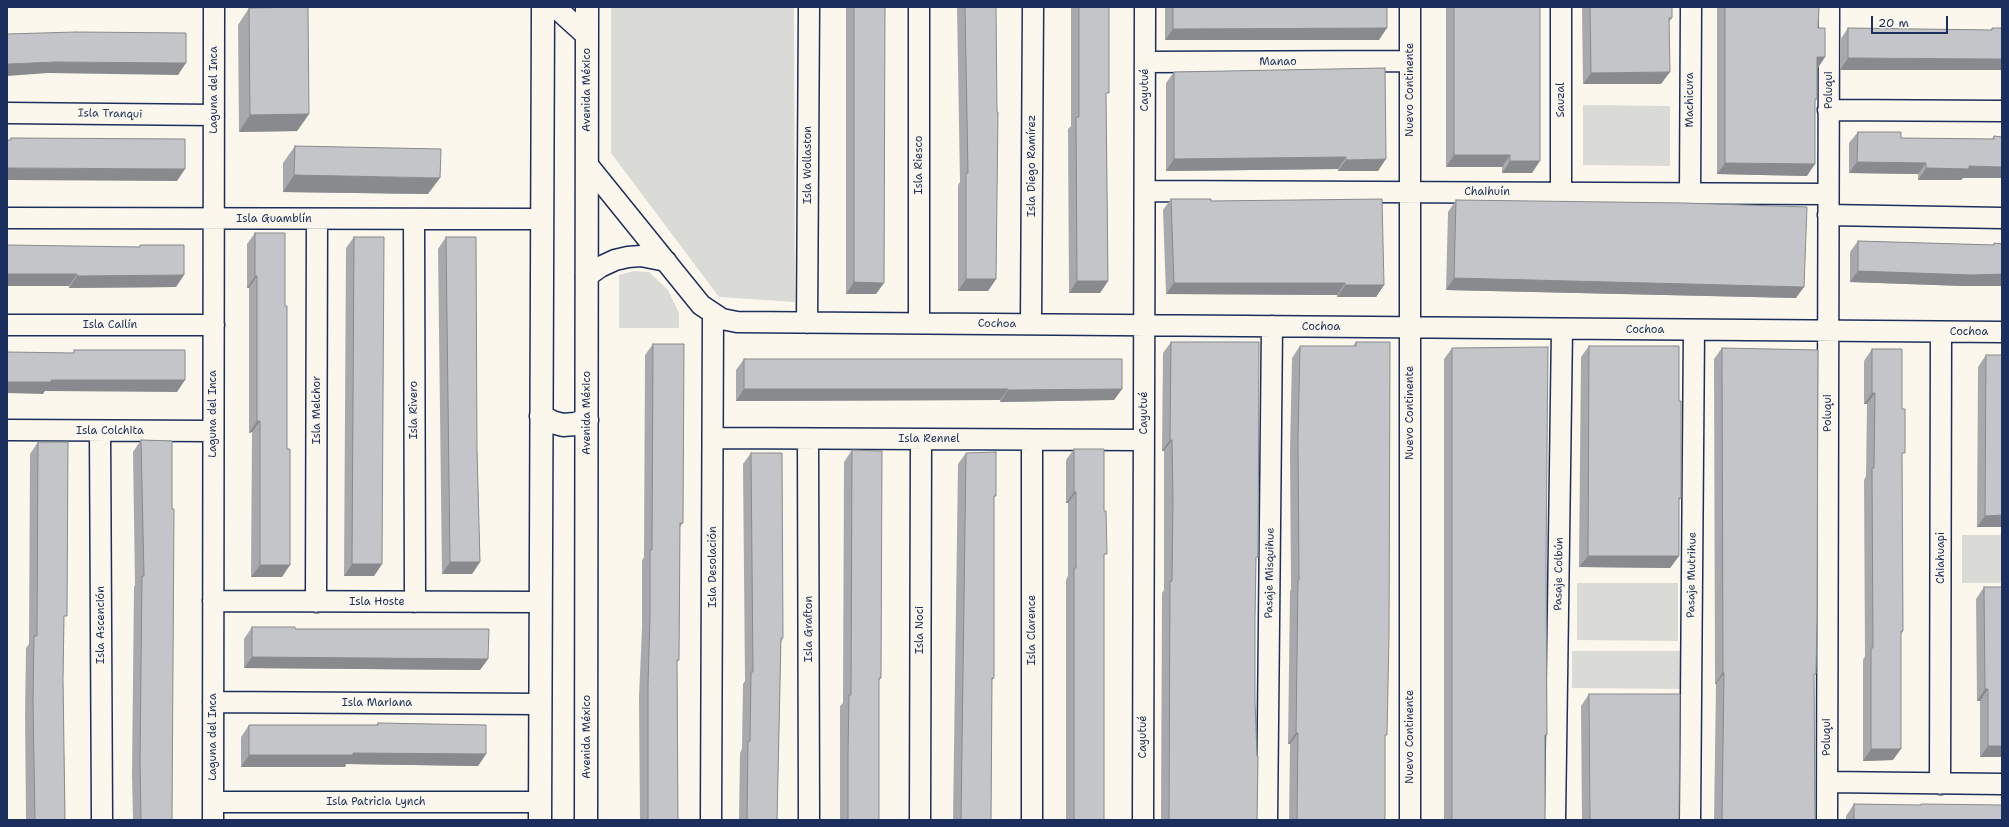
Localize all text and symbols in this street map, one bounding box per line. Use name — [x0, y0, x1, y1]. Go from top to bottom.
scale bar — [1873, 8, 1950, 34]
text: 20 m — [1878, 15, 1909, 31]
street label: Nuevo Continente — [1403, 43, 1417, 137]
street label: Laguna del Inca — [207, 46, 221, 134]
street label: Avenida México — [580, 48, 594, 132]
street label: Manao — [1259, 55, 1297, 69]
street label: Cayutué — [1138, 69, 1152, 111]
street label: Poluqui — [1822, 71, 1836, 109]
street label: Machicura — [1683, 72, 1697, 128]
street label: Sauzal — [1554, 82, 1568, 118]
street label: Isla Tranqui — [78, 107, 142, 121]
street label: Isla Diego Ramírez — [1025, 115, 1039, 217]
street label: Isla Wollaston — [801, 126, 815, 204]
street label: Isla Riesco — [912, 136, 926, 194]
street label: Chaihuín — [1464, 185, 1510, 199]
street label: Isla Guamblín — [236, 212, 312, 226]
street label: Cochoa — [978, 317, 1016, 331]
street label: Isla Cailín — [83, 318, 137, 332]
street label: Cochoa — [1302, 320, 1340, 334]
street label: Cochoa — [1626, 323, 1664, 337]
street label: Cochoa — [1950, 325, 1988, 339]
street label: Nuevo Continente — [1403, 366, 1417, 460]
street label: Laguna del Inca — [206, 370, 220, 458]
street label: Avenida México — [580, 371, 594, 455]
street label: Isla Melchor — [310, 376, 324, 444]
street label: Isla Rivero — [407, 381, 421, 439]
street label: Cayutué — [1137, 392, 1151, 434]
street label: Poluqui — [1821, 394, 1835, 432]
street label: Isla Colchita — [76, 424, 144, 438]
street label: Isla Rennel — [898, 432, 960, 446]
street label: Isla Desolación — [706, 526, 720, 608]
street label: Pasaje Misquihue — [1263, 527, 1277, 619]
street label: Pasaje Mutrihue — [1685, 532, 1699, 618]
street label: Chiahuapi — [1934, 532, 1948, 584]
street label: Pasaje Colbún — [1552, 537, 1566, 611]
street label: Isla Ascención — [94, 586, 108, 664]
street label: Isla Hoste — [349, 595, 405, 609]
street label: Isla Clarence — [1025, 595, 1039, 665]
street label: Isla Grafton — [802, 596, 816, 662]
street label: Isla Noci — [913, 606, 927, 654]
street label: Nuevo Continente — [1403, 690, 1417, 784]
street label: Laguna del Inca — [206, 693, 220, 781]
street label: Avenida México — [580, 695, 594, 779]
street label: Isla Mariana — [342, 696, 412, 710]
street label: Cayutué — [1136, 716, 1150, 758]
street label: Poluqui — [1820, 718, 1834, 756]
street label: Isla Patricia Lynch — [326, 795, 426, 809]

